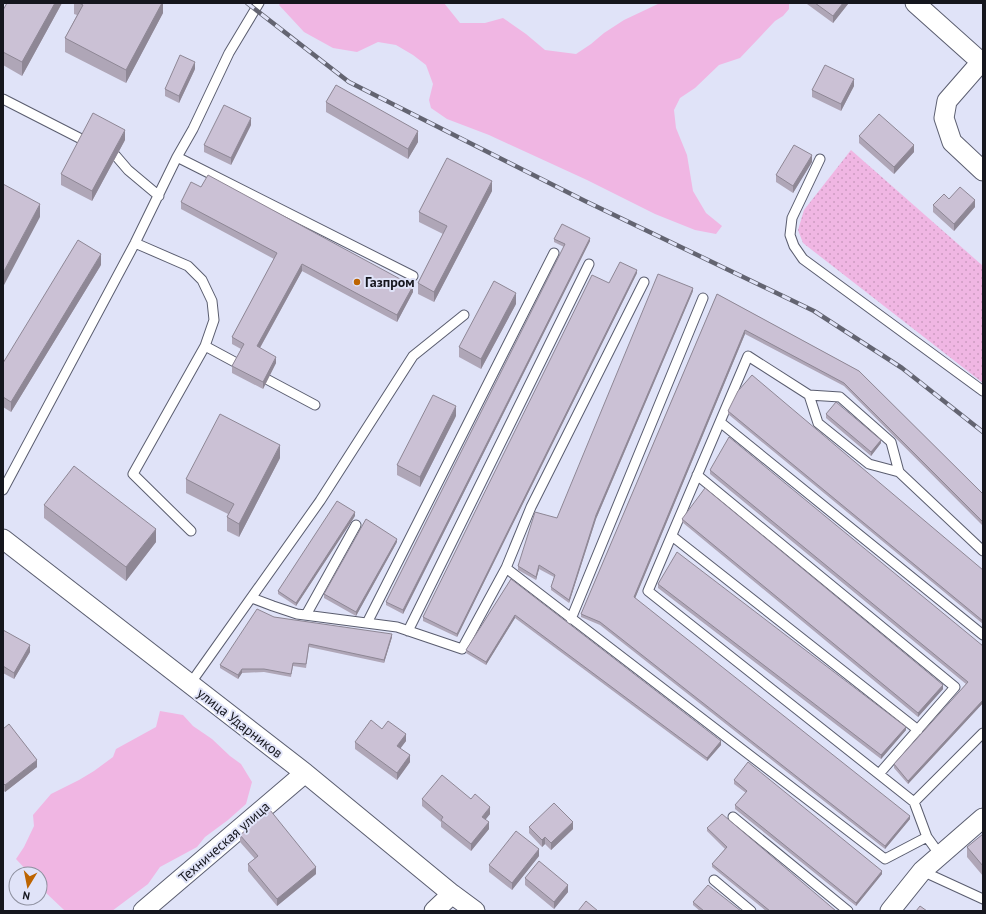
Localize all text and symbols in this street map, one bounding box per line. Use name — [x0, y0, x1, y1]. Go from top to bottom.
place label: Газпром — [365, 273, 415, 291]
marker: Газпром — [352, 277, 362, 287]
street label: улица Ударников — [194, 684, 286, 762]
street label: Техническая улица — [175, 797, 273, 887]
north arrow — [8, 866, 48, 906]
text: N — [21, 888, 31, 903]

